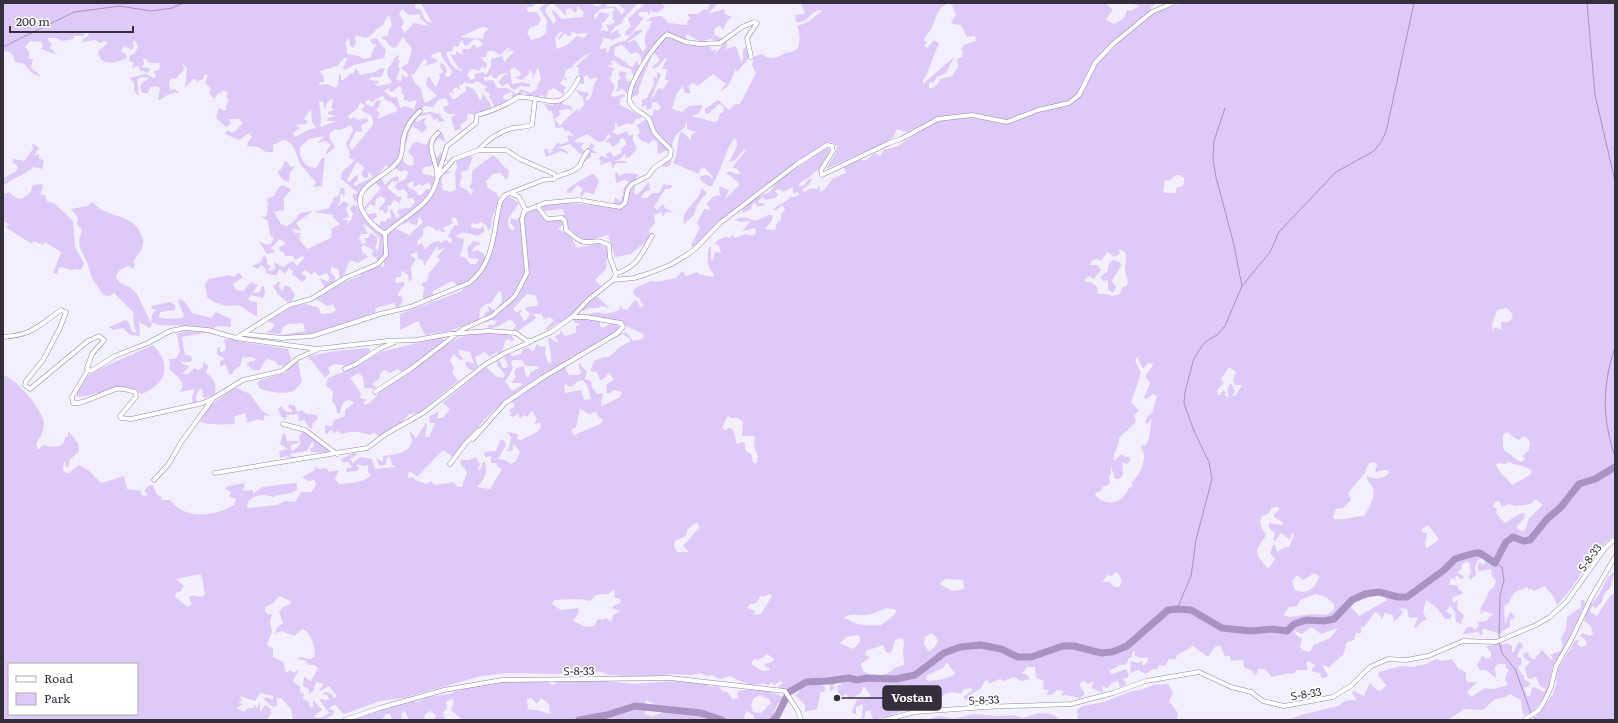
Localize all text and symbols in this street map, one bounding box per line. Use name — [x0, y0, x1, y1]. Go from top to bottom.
scale bar — [10, 8, 133, 34]
text: 200 m — [16, 12, 50, 30]
street label: Տ-8-33 — [1573, 540, 1605, 574]
street label: Տ-8-33 — [563, 662, 595, 678]
legend — [8, 663, 138, 715]
text: Road — [44, 669, 74, 687]
street label: Տ-8-33 — [1289, 682, 1323, 704]
callout: Vostan — [883, 686, 941, 710]
text: Vostan — [891, 688, 933, 706]
text: Park — [44, 689, 71, 707]
street label: Տ-8-33 — [968, 690, 1000, 708]

